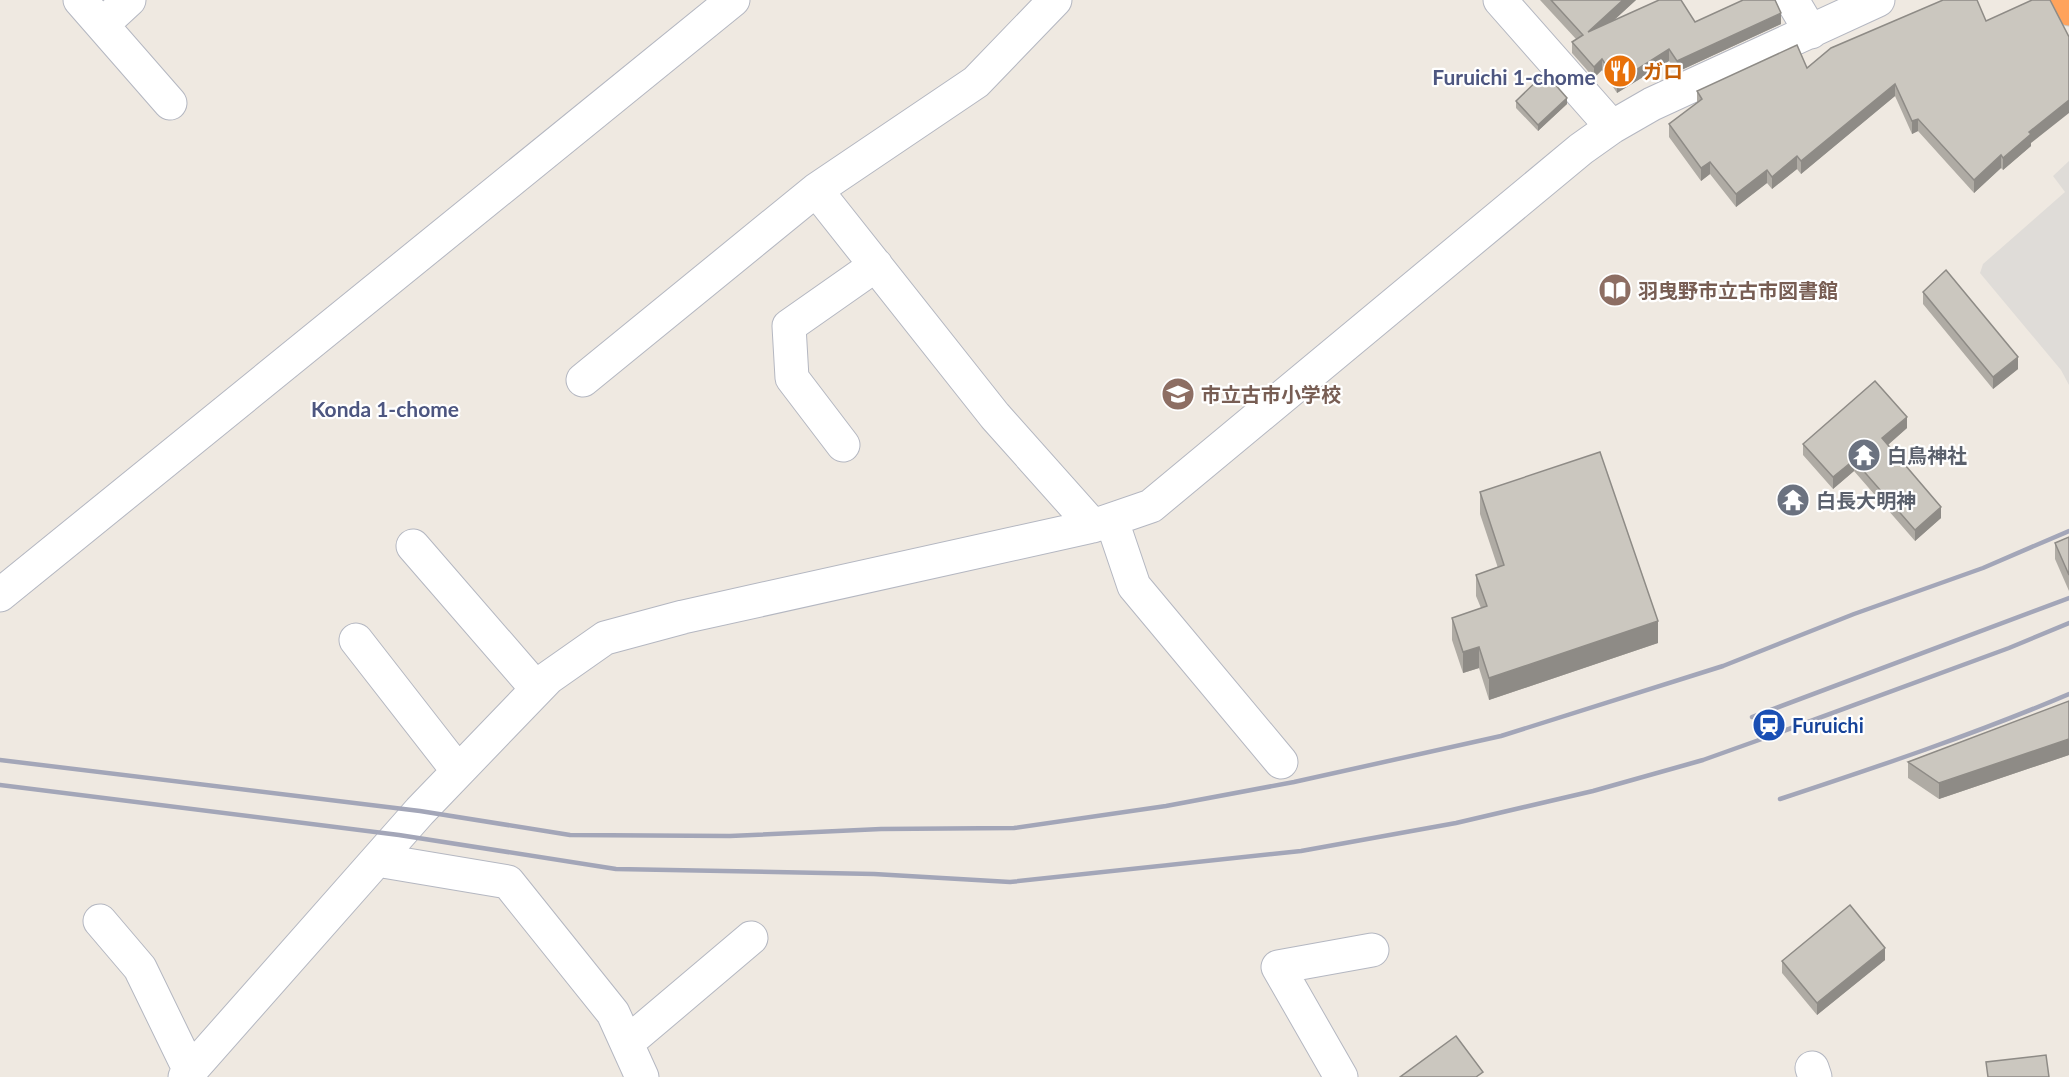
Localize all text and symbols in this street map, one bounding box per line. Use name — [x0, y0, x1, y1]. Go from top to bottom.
restaurant icon: ガロ — [1602, 53, 1638, 89]
place label: ガロ — [1643, 59, 1683, 83]
district label: Furuichi 1-chome — [1432, 64, 1596, 89]
library icon: 羽曳野市立古市図書館 — [1597, 272, 1633, 308]
place label: 羽曳野市立古市図書館 — [1638, 278, 1838, 302]
school or university icon: 市立古市小学校 — [1160, 376, 1196, 412]
place label: 市立古市小学校 — [1201, 382, 1341, 406]
district label: Konda 1-chome — [311, 396, 459, 421]
temple icon: 白鳥神社 — [1846, 437, 1882, 473]
place label: 白鳥神社 — [1887, 443, 1967, 467]
temple icon: 白長大明神 — [1775, 482, 1811, 518]
place label: 白長大明神 — [1816, 488, 1916, 512]
station icon: Furuichi — [1751, 707, 1787, 743]
place label: Furuichi — [1792, 713, 1864, 737]

